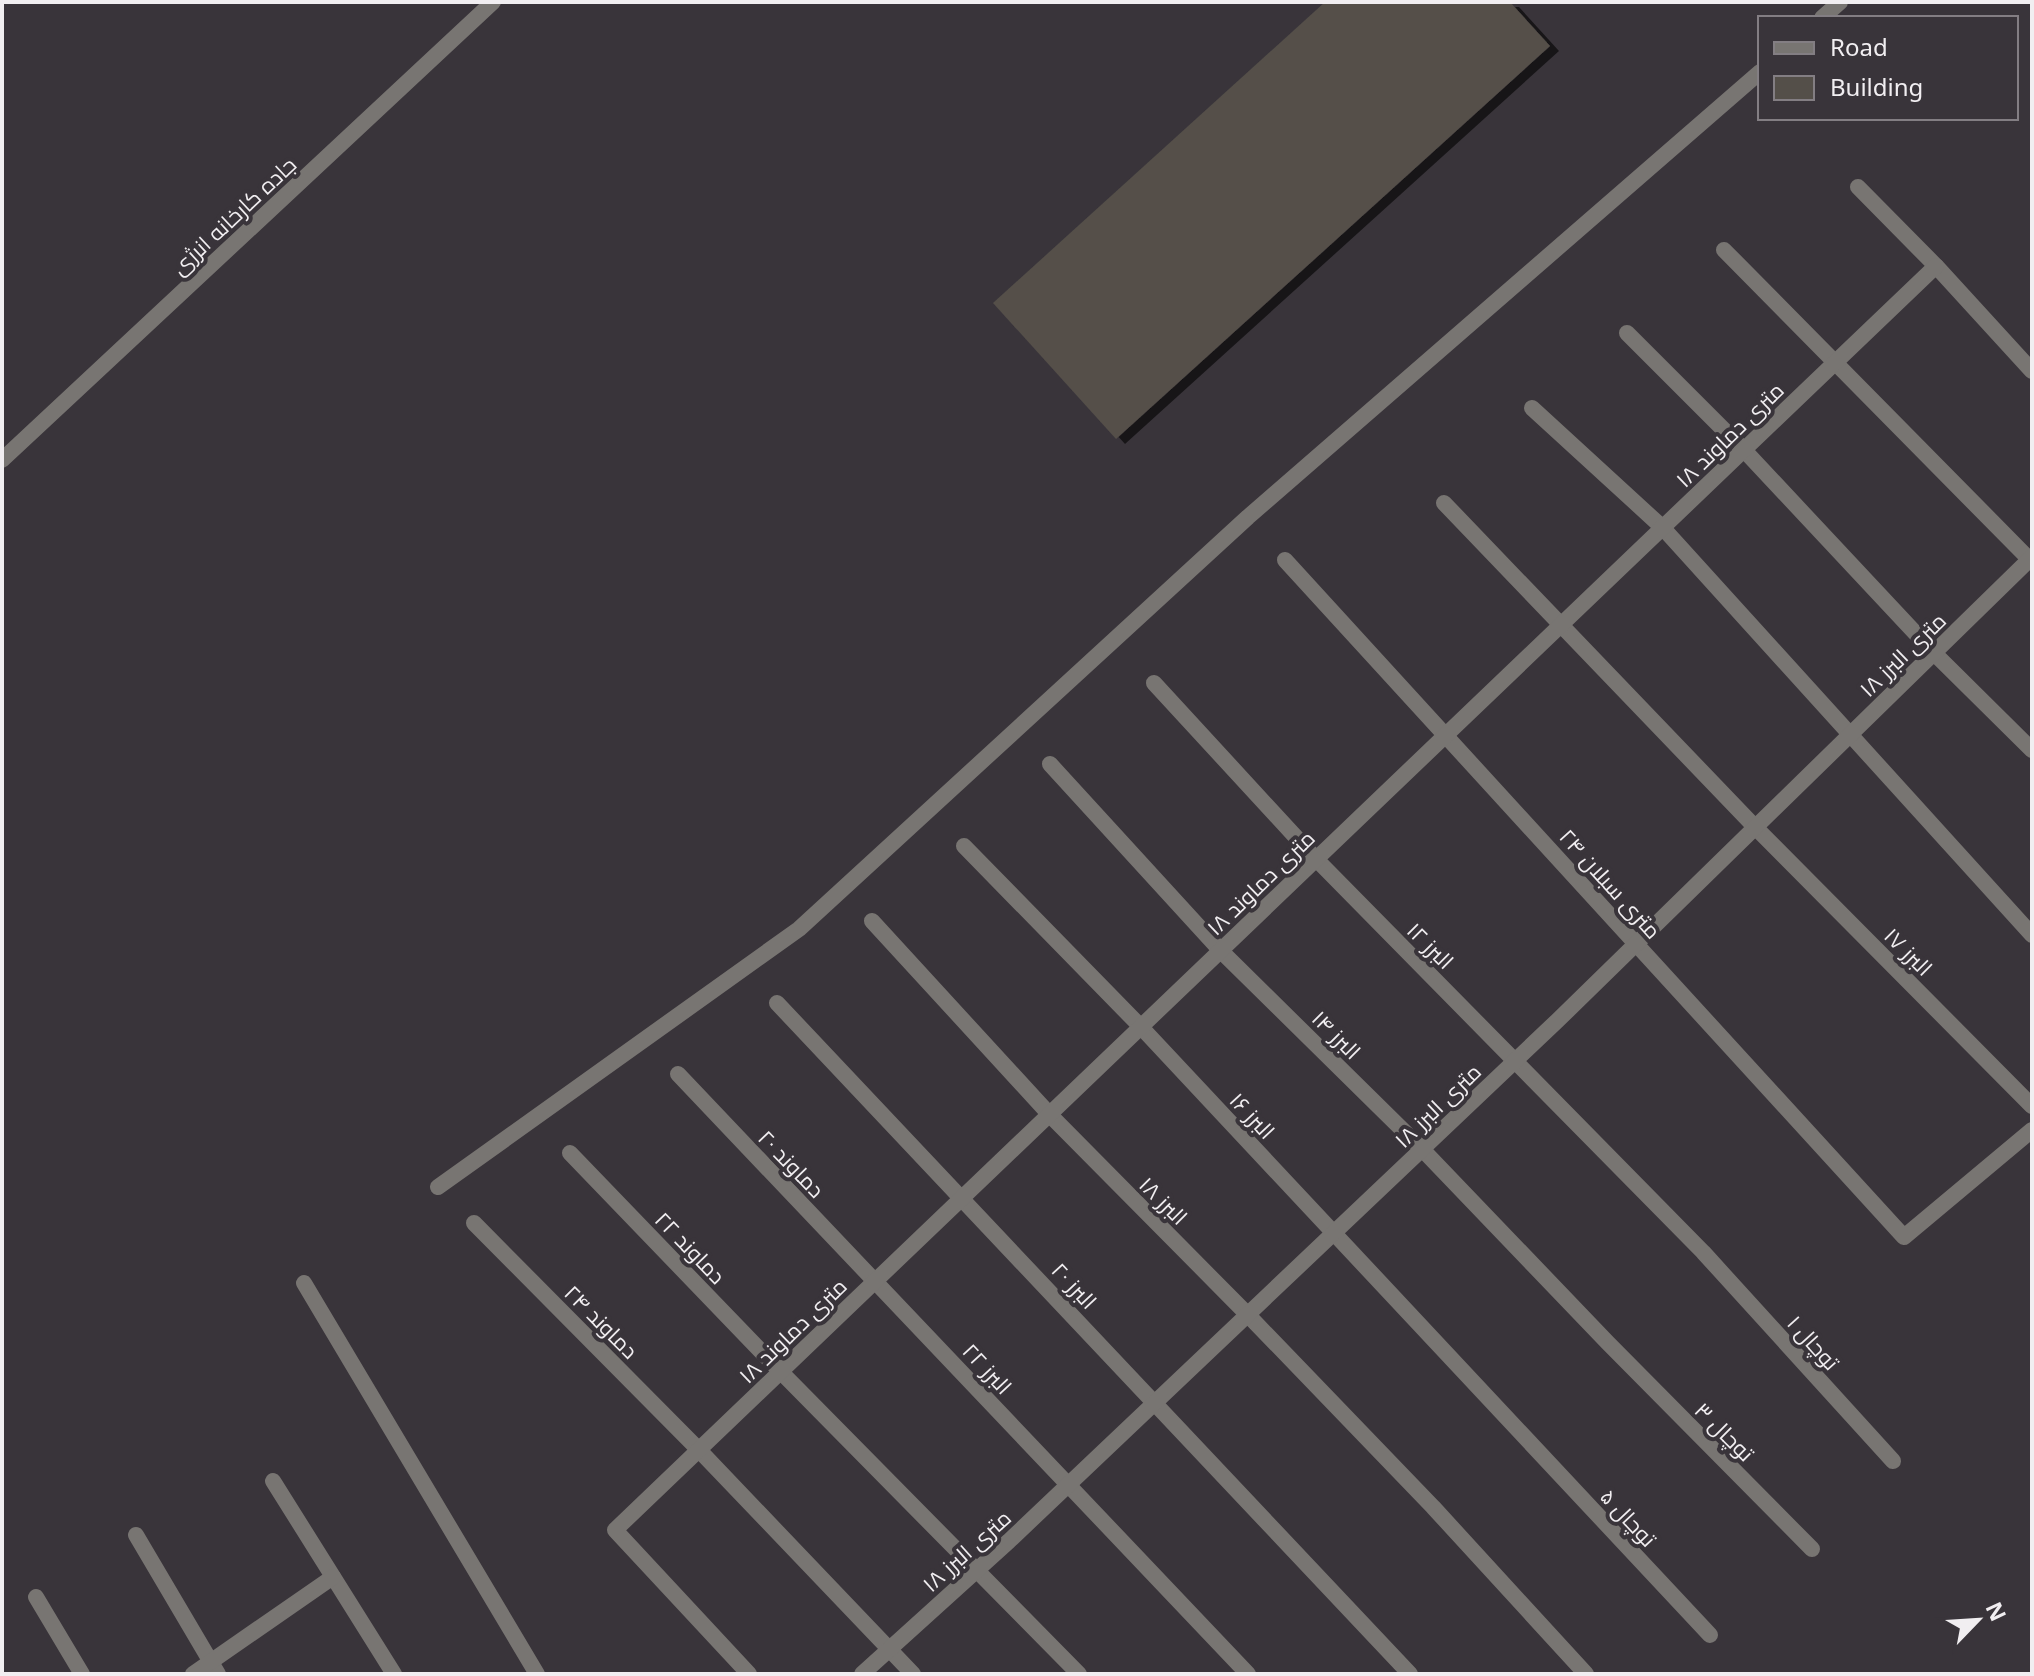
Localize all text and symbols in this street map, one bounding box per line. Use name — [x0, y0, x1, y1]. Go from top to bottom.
legend — [1758, 16, 2018, 120]
text: Road — [1830, 30, 1888, 63]
text: Building — [1830, 70, 1923, 103]
street label: جاده کارخانه انرژی — [164, 149, 302, 281]
street label: ۱۸ متری دماوند — [1668, 375, 1790, 493]
street label: ۱۸ متری البرز — [1852, 605, 1952, 703]
street label: ۲۴ متری سبلان — [1553, 821, 1669, 945]
street label: ۱۸ متری دماوند — [1199, 823, 1321, 941]
street label: البرز ۱۲ — [1401, 915, 1461, 975]
street label: البرز ۱۷ — [1878, 920, 1940, 982]
street label: البرز ۱۴ — [1306, 1003, 1368, 1065]
street label: ۱۸ متری البرز — [1387, 1056, 1487, 1154]
street label: البرز ۱۶ — [1224, 1085, 1282, 1145]
street label: دماوند ۲۰ — [752, 1122, 832, 1204]
street label: البرز ۱۸ — [1133, 1169, 1195, 1231]
street label: دماوند ۲۲ — [649, 1204, 733, 1290]
street label: البرز ۲۰ — [1046, 1255, 1104, 1315]
street label: ۱۸ متری دماوند — [731, 1271, 853, 1389]
street label: دماوند ۲۴ — [559, 1278, 645, 1364]
street label: توچال ۱ — [1781, 1308, 1847, 1377]
street label: البرز ۲۲ — [957, 1336, 1019, 1400]
street label: توچال ۳ — [1688, 1395, 1761, 1468]
street label: توچال ۵ — [1594, 1481, 1664, 1553]
street label: ۱۸ متری البرز — [915, 1502, 1017, 1598]
north arrow — [1938, 1580, 2018, 1660]
text: N — [1980, 1597, 2014, 1626]

